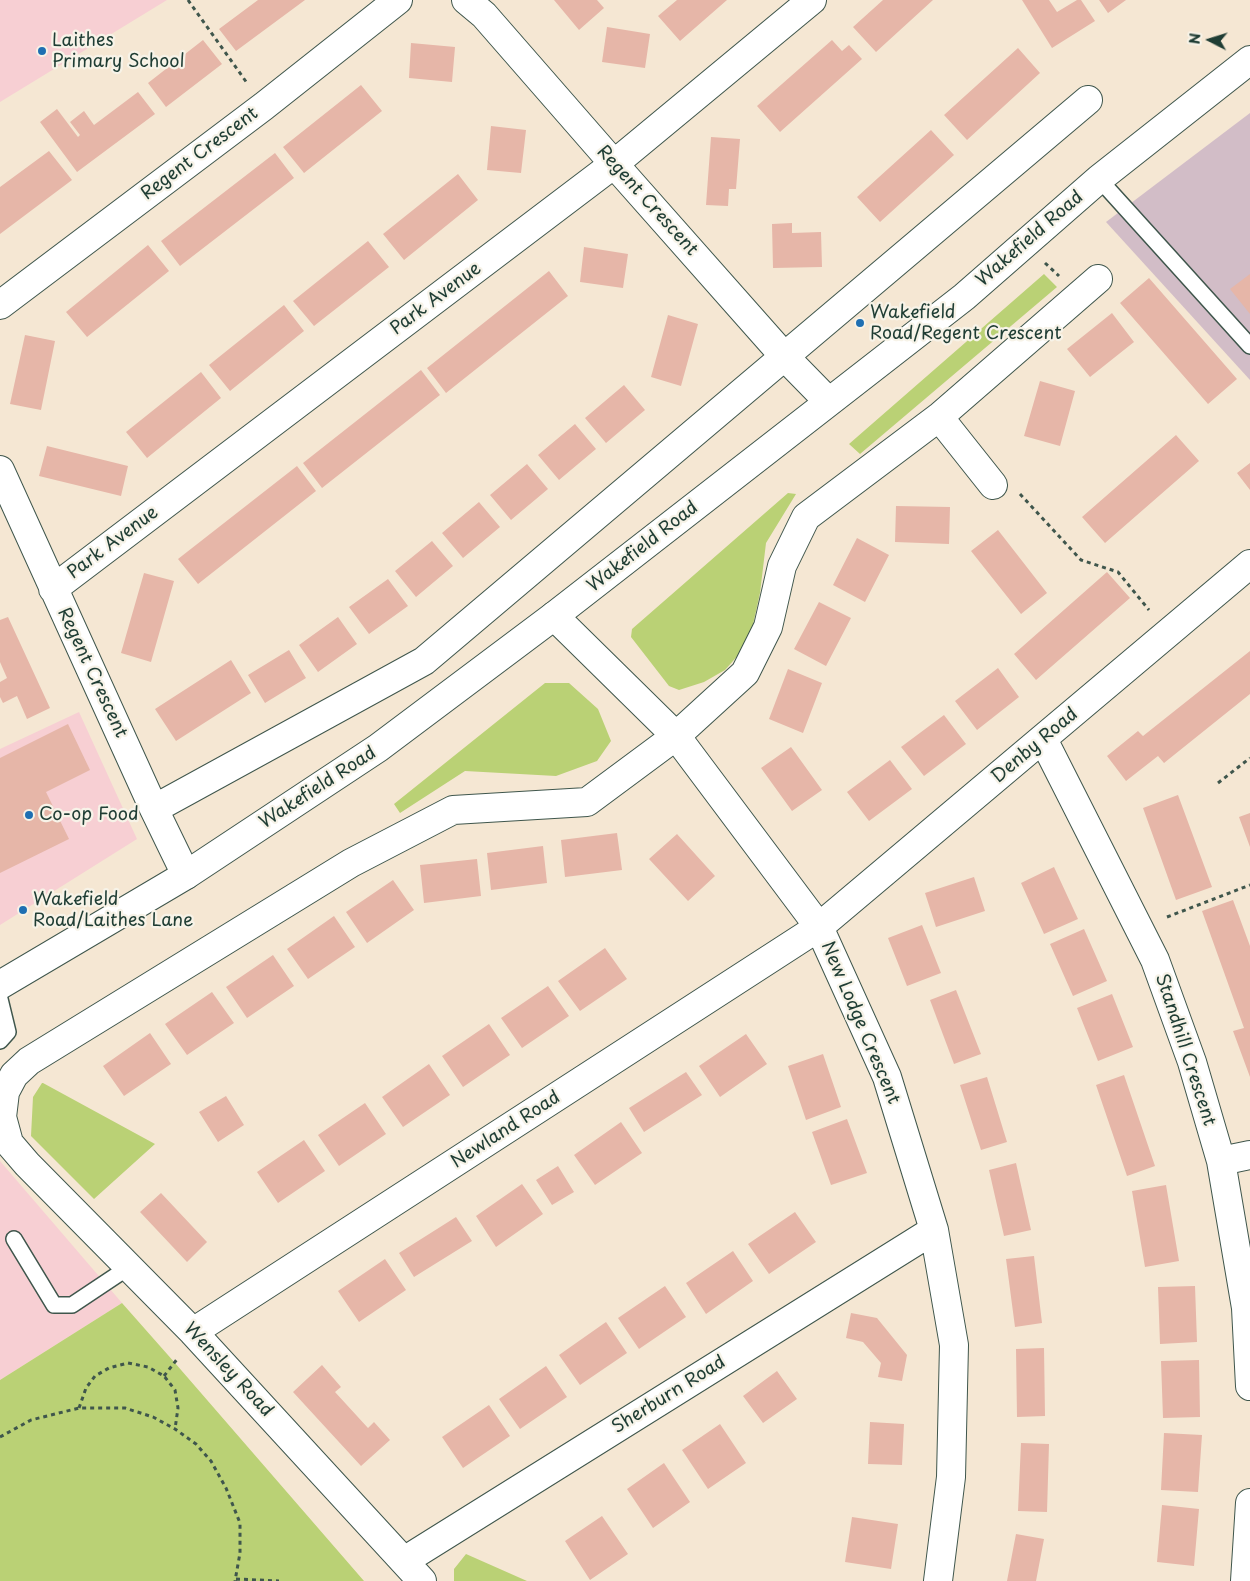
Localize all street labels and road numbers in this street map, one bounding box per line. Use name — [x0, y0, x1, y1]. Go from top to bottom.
street label: Regent Crescent — [137, 103, 263, 205]
street label: Regent Crescent — [592, 141, 702, 261]
street label: Wakefield Road — [972, 187, 1088, 291]
street label: Park Avenue — [387, 258, 485, 340]
street label: Wakefield Road — [583, 497, 703, 597]
street label: Park Avenue — [64, 502, 162, 584]
street label: Regent Crescent — [52, 605, 132, 741]
street label: Denby Road — [987, 704, 1083, 788]
street label: Wakefield Road — [256, 742, 380, 834]
street label: New Lodge Crescent — [816, 938, 904, 1108]
street label: Standhill Crescent — [1150, 971, 1220, 1129]
street label: Newland Road — [447, 1087, 565, 1173]
street label: Wensley Road — [179, 1318, 277, 1422]
street label: Sherburn Road — [608, 1351, 730, 1439]

